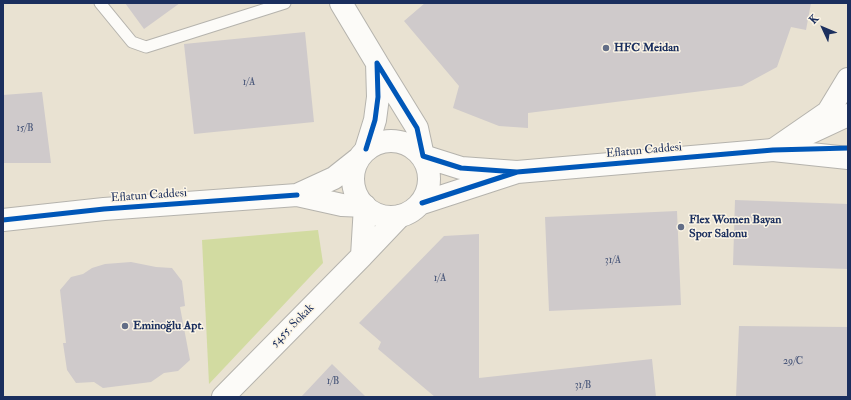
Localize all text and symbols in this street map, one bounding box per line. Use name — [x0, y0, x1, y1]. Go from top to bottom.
north arrow — [803, 8, 843, 48]
text: K — [807, 12, 821, 27]
place label: HFC Meidan — [614, 41, 679, 55]
marker: HFC Meidan — [601, 43, 611, 53]
house number: 1/A — [243, 77, 255, 89]
house number: 15/B — [17, 123, 33, 135]
street label: Eflatun Caddesi — [605, 140, 683, 162]
street label: Eflatun Caddesi — [110, 186, 188, 206]
place label: Flex Women Bayan Spor Salonu — [689, 213, 781, 241]
marker: Flex Women Bayan Spor Salonu — [676, 222, 686, 232]
house number: 31/A — [605, 255, 621, 267]
house number: 1/A — [434, 273, 446, 285]
street label: 5455. Sokak — [268, 301, 318, 351]
place label: Eminoğlu Apt. — [133, 319, 204, 333]
marker: Eminoğlu Apt. — [120, 321, 130, 331]
house number: 29/C — [783, 356, 803, 368]
house number: 1/B — [327, 376, 339, 388]
house number: 31/B — [575, 380, 591, 392]

